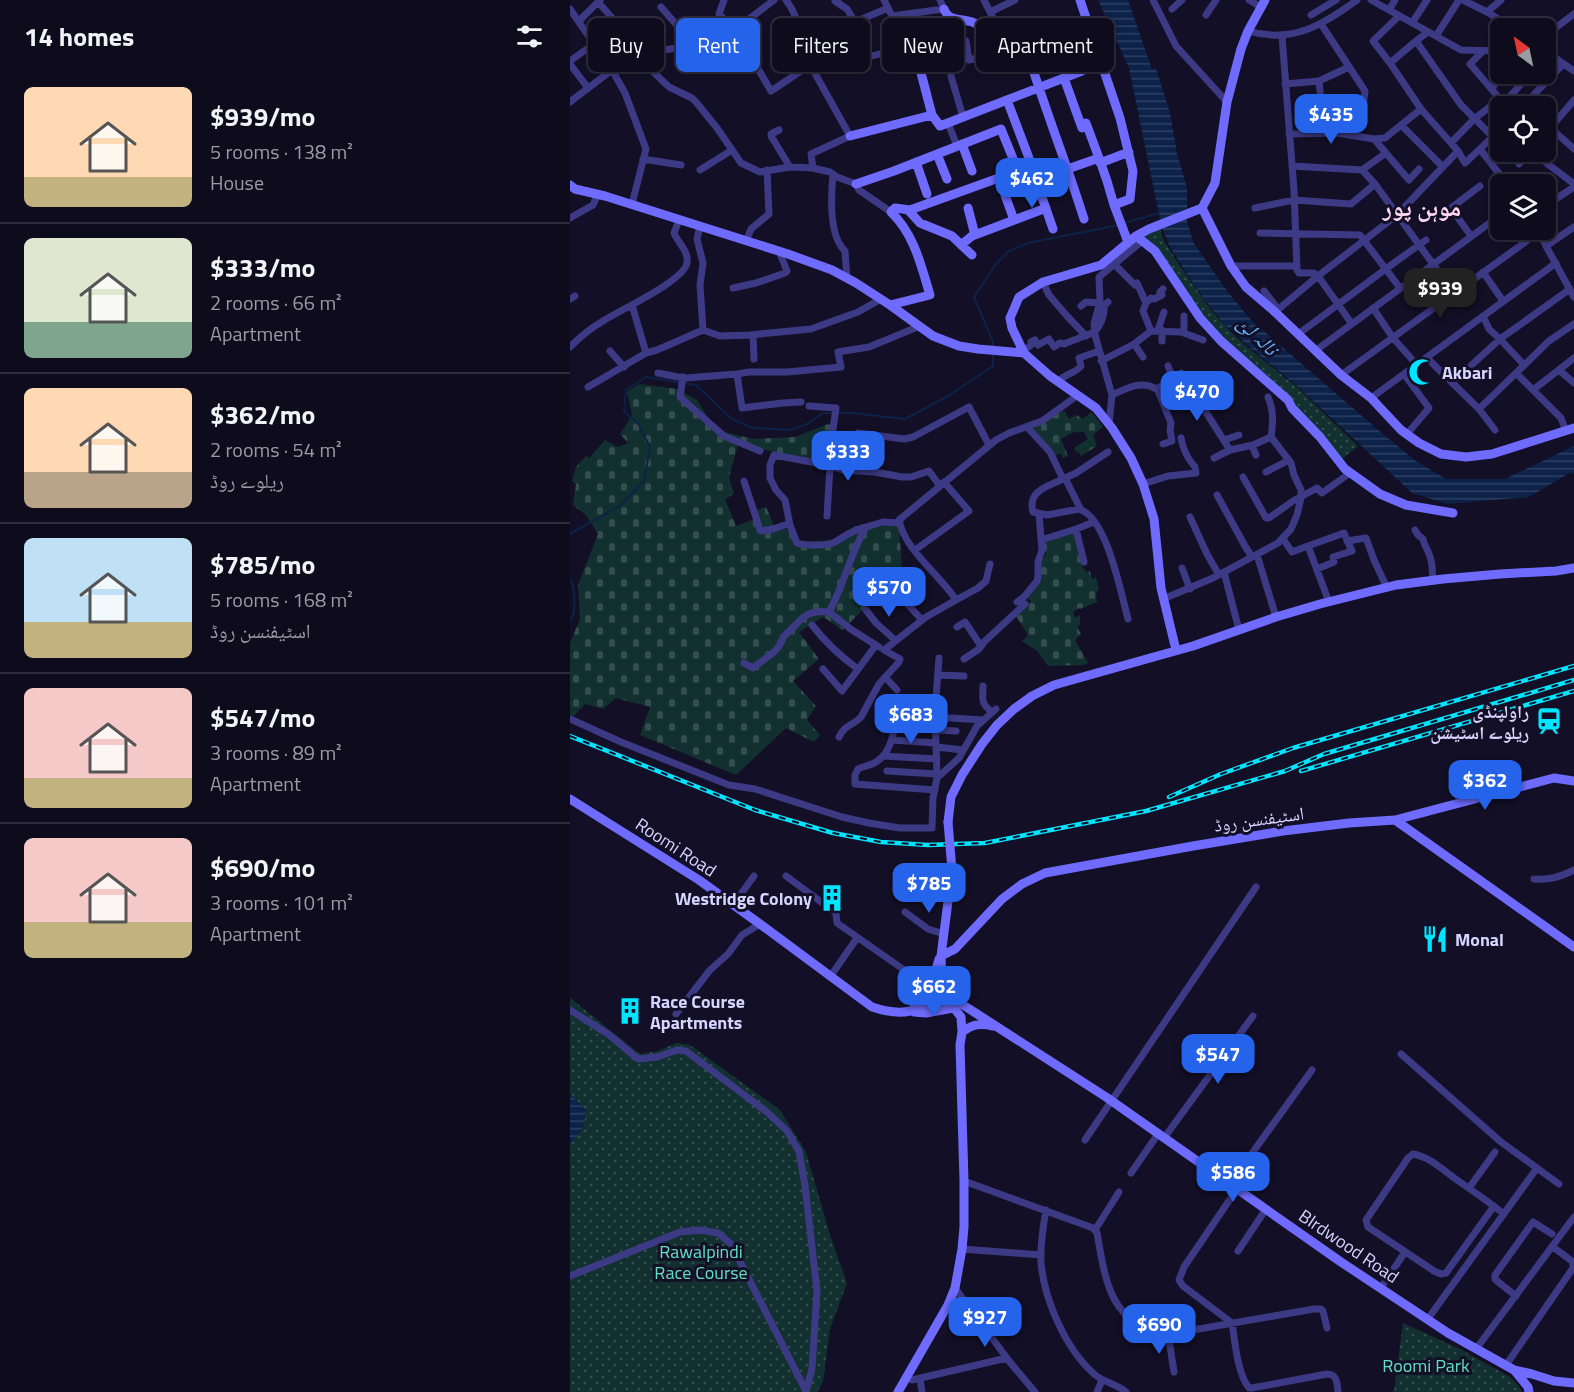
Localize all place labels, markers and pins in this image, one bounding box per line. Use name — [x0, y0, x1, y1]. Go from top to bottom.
pin: $435 — [1295, 94, 1367, 145]
pin: $462 — [996, 158, 1068, 209]
pin: $939 — [1404, 268, 1476, 319]
mosque icon: Akbari — [1407, 357, 1437, 387]
place label: Akbari — [1442, 359, 1492, 386]
pin: $470 — [1161, 371, 1233, 422]
pin: $333 — [812, 431, 884, 482]
pin: $570 — [853, 567, 925, 618]
pin: $683 — [875, 694, 947, 745]
place label: راولپنڈی ریلوے اسٹیشن — [1430, 698, 1529, 746]
station icon: راولپنڈی ریلوے اسٹیشن — [1534, 706, 1564, 736]
pin: $362 — [1449, 760, 1521, 811]
pin: $785 — [893, 863, 965, 914]
building icon: Westridge Colony — [817, 883, 847, 913]
place label: Westridge Colony — [675, 885, 812, 912]
restaurant icon: Monal — [1420, 924, 1450, 954]
place label: Monal — [1455, 926, 1504, 953]
pin: $662 — [898, 966, 970, 1017]
place label: Race Course Apartments — [650, 988, 745, 1036]
building icon: Race Course Apartments — [615, 996, 645, 1026]
pin: $547 — [1182, 1034, 1254, 1085]
pin: $586 — [1197, 1152, 1269, 1203]
pin: $927 — [949, 1297, 1021, 1348]
pin: $690 — [1123, 1304, 1195, 1355]

